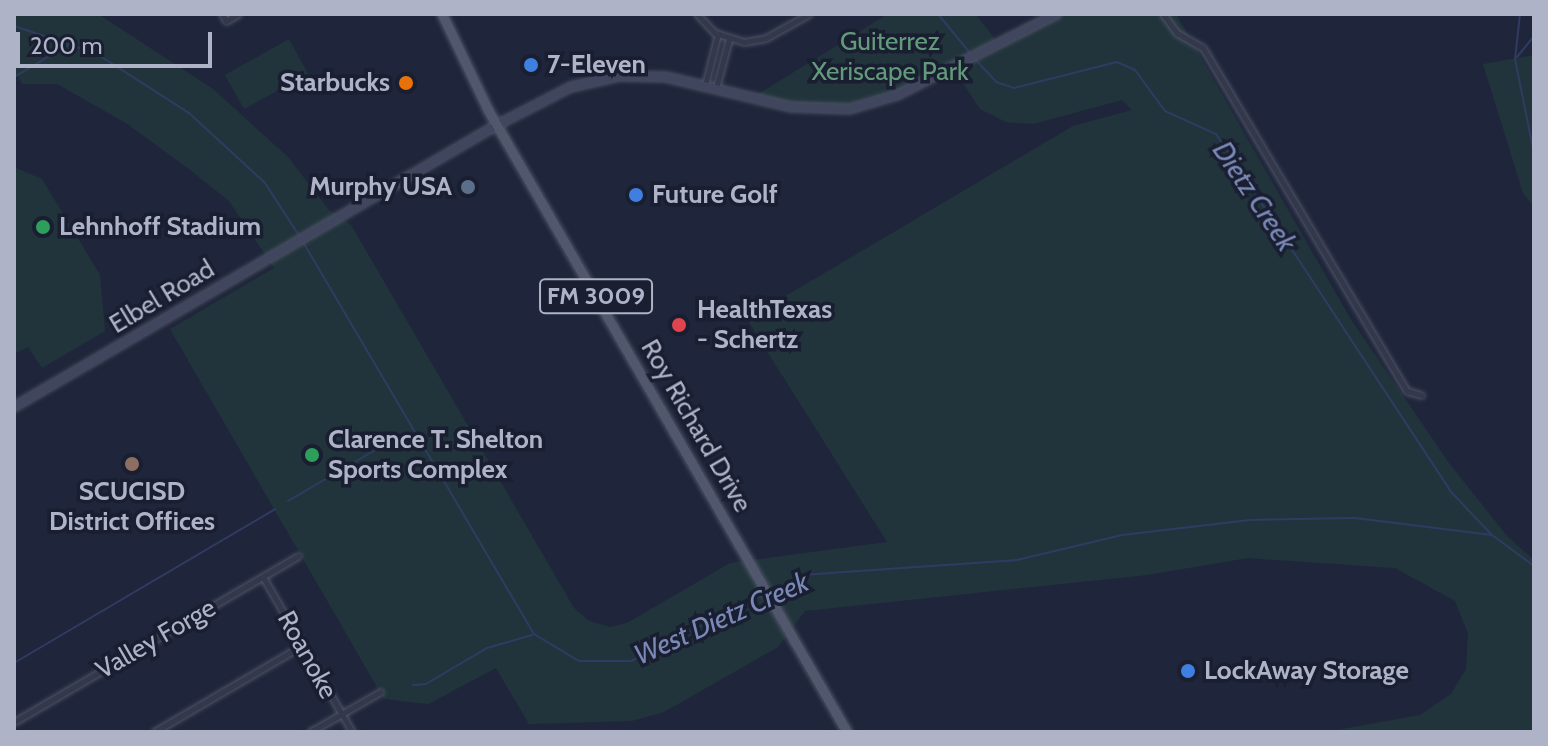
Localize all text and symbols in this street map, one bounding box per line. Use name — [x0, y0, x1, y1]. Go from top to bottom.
scale bar — [20, 16, 216, 66]
park label: Guiterrez Xeriscape Park — [811, 26, 969, 88]
text: 200 m — [30, 31, 103, 60]
place label: 7-Eleven — [547, 49, 646, 81]
marker: 7-Eleven — [522, 56, 540, 74]
place label: Starbucks — [280, 67, 390, 99]
marker: Starbucks — [397, 74, 415, 92]
water label: Dietz Creek — [1206, 135, 1304, 257]
place label: Murphy USA — [309, 171, 452, 203]
marker: Murphy USA — [459, 178, 477, 196]
place label: Future Golf — [652, 179, 778, 211]
marker: Future Golf — [627, 186, 645, 204]
place label: Lehnhoff Stadium — [59, 211, 261, 243]
marker: Lehnhoff Stadium — [34, 218, 52, 236]
street label: Elbel Road — [104, 254, 220, 340]
road number: FM 3009 — [538, 276, 654, 316]
place label: HealthTexas - Schertz — [697, 294, 832, 356]
marker: HealthTexas - Schertz — [668, 314, 690, 336]
street label: Roy Richard Drive — [634, 334, 758, 518]
place label: Clarence T. Shelton Sports Complex — [328, 424, 543, 486]
marker: Clarence T. Shelton Sports Complex — [303, 446, 321, 464]
marker: SCUCISD District Offices — [123, 455, 141, 473]
place label: SCUCISD District Offices — [49, 476, 215, 538]
water label: West Dietz Creek — [629, 565, 813, 671]
street label: Valley Forge — [91, 592, 221, 686]
street label: Roanoke — [270, 606, 344, 704]
place label: LockAway Storage — [1204, 655, 1409, 687]
marker: LockAway Storage — [1179, 662, 1197, 680]

